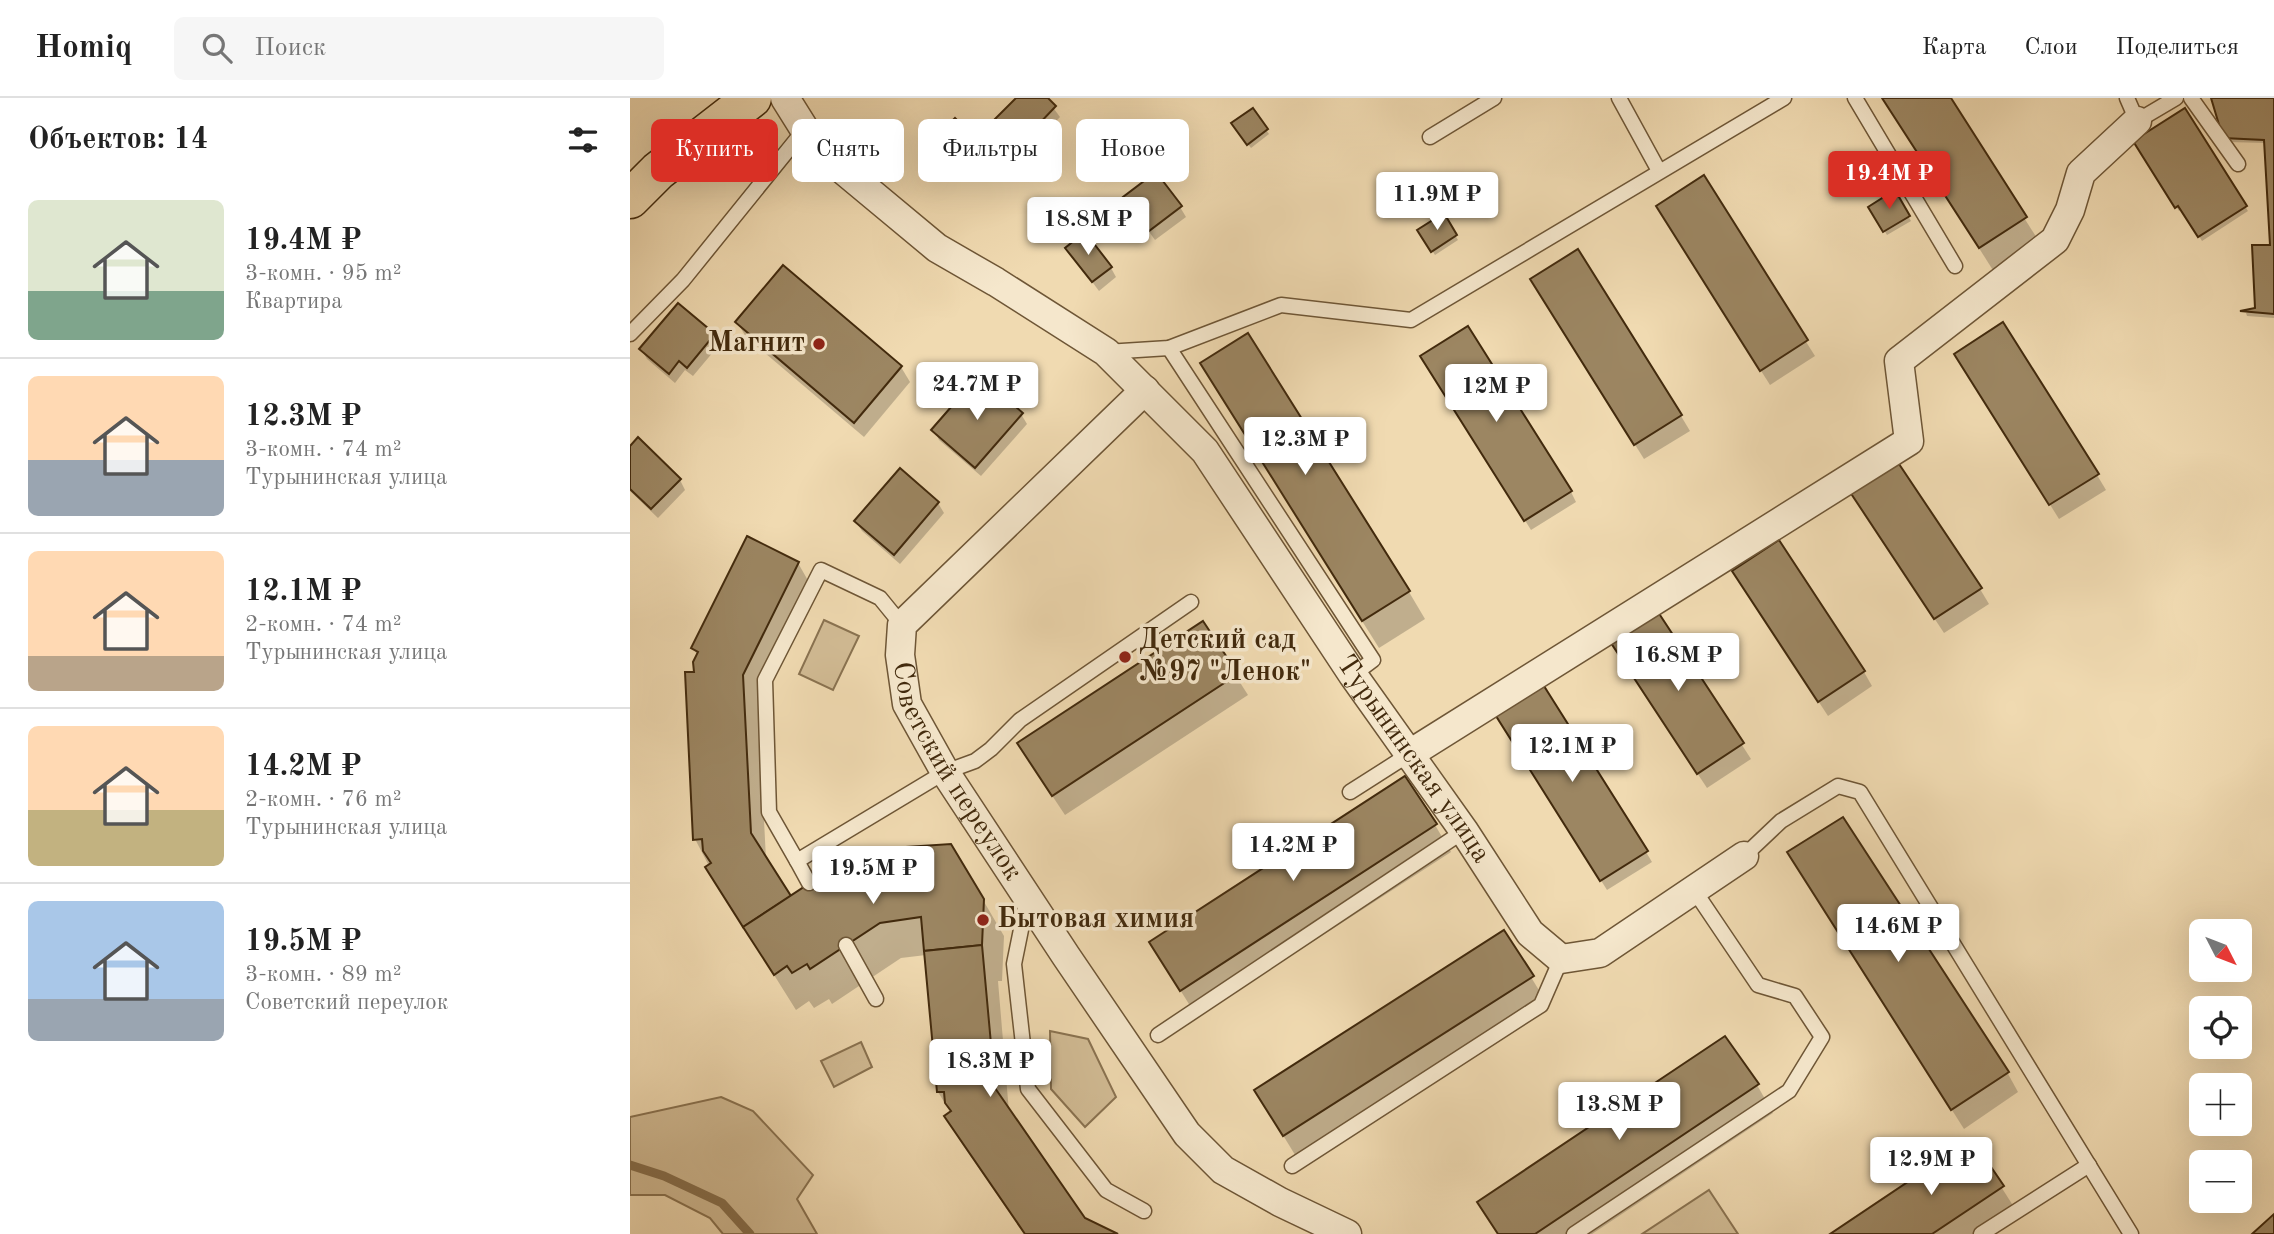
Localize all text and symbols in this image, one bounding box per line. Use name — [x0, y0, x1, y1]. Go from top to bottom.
search box — [174, 17, 664, 80]
icon: search — [198, 29, 236, 67]
text: Homiq — [35, 32, 132, 65]
text: Поиск — [254, 35, 326, 61]
text: Карта — [1922, 36, 1987, 60]
text: Слои — [2025, 36, 2078, 60]
text: Поделиться — [2116, 36, 2239, 60]
chip: Купить — [651, 119, 778, 182]
chip: Снять — [792, 119, 904, 182]
chip: Фильтры — [918, 119, 1062, 182]
chip: Новое — [1076, 119, 1189, 182]
icon: filters — [564, 121, 602, 159]
text: Объектов: 14 — [28, 125, 208, 155]
pin: 19.4M ₽ — [1824, 152, 1954, 211]
text: 19.4M ₽ — [1844, 162, 1934, 185]
pin: 11.9M ₽ — [1372, 172, 1502, 232]
text: 11.9M ₽ — [1392, 183, 1482, 206]
pin: 18.8M ₽ — [1023, 198, 1153, 257]
text: 18.8M ₽ — [1043, 208, 1133, 231]
text: 19.4M ₽ — [245, 226, 362, 256]
icon: home — [84, 228, 168, 312]
text: 3-комн. · 95 m² — [245, 262, 402, 285]
text: Квартира — [245, 290, 343, 313]
place label: Магнит — [708, 330, 805, 358]
marker: Магнит — [811, 336, 827, 352]
pin: 24.7M ₽ — [912, 362, 1042, 422]
pin: 12M ₽ — [1447, 364, 1545, 424]
text: 24.7M ₽ — [932, 373, 1022, 396]
text: 12M ₽ — [1461, 375, 1531, 398]
text: 12.3M ₽ — [245, 402, 362, 432]
icon: home — [84, 404, 168, 488]
pin: 12.3M ₽ — [1240, 418, 1370, 477]
text: 12.3M ₽ — [1260, 428, 1350, 451]
text: 3-комн. · 74 m² — [245, 438, 402, 461]
text: Турынинская улица — [245, 466, 447, 489]
text: 12.1M ₽ — [245, 577, 362, 607]
icon: home — [84, 579, 168, 663]
text: 2-комн. · 74 m² — [245, 613, 402, 636]
place label: Детский сад №97 "Ленок" — [1139, 627, 1311, 687]
pin: 16.8M ₽ — [1613, 634, 1743, 693]
text: Турынинская улица — [245, 641, 447, 664]
text: 16.8M ₽ — [1633, 644, 1723, 667]
marker: Детский сад №97 "Ленок" — [1117, 649, 1133, 665]
street label: Турынинская улица — [1330, 651, 1495, 868]
street label: Советский переулок — [887, 660, 1027, 886]
pin: 12.1M ₽ — [1507, 724, 1637, 784]
text: 12.1M ₽ — [1527, 735, 1617, 758]
text: 14.2M ₽ — [245, 752, 362, 782]
icon: home — [84, 754, 168, 838]
text: 2-комн. · 76 m² — [245, 788, 402, 811]
text: Турынинская улица — [245, 816, 447, 839]
pin: 14.2M ₽ — [1228, 824, 1358, 883]
text: 14.2M ₽ — [1248, 834, 1338, 857]
pin: 19.5M ₽ — [808, 846, 938, 906]
text: 19.5M ₽ — [828, 857, 918, 880]
pin: 14.6M ₽ — [1833, 904, 1963, 964]
place label: Бытовая химия — [997, 906, 1194, 934]
marker: Бытовая химия — [975, 912, 991, 928]
text: 14.6M ₽ — [1853, 915, 1943, 938]
north arrow — [2189, 919, 2252, 982]
map controls — [2189, 919, 2252, 1213]
text: 19.5M ₽ — [245, 927, 362, 957]
icon: home — [84, 929, 168, 1013]
text: 3-комн. · 89 m² — [245, 963, 402, 986]
text: Советский переулок — [245, 991, 448, 1014]
button: locate — [2189, 996, 2252, 1059]
pin: 18.3M ₽ — [925, 1040, 1055, 1099]
text: 18.3M ₽ — [945, 1050, 1035, 1073]
button: + — [2189, 1073, 2252, 1136]
pin: 13.8M ₽ — [1554, 1082, 1684, 1142]
text: 13.8M ₽ — [1574, 1093, 1664, 1116]
pin: 12.9M ₽ — [1866, 1138, 1996, 1197]
text: 12.9M ₽ — [1886, 1148, 1976, 1171]
button: − — [2189, 1150, 2252, 1213]

